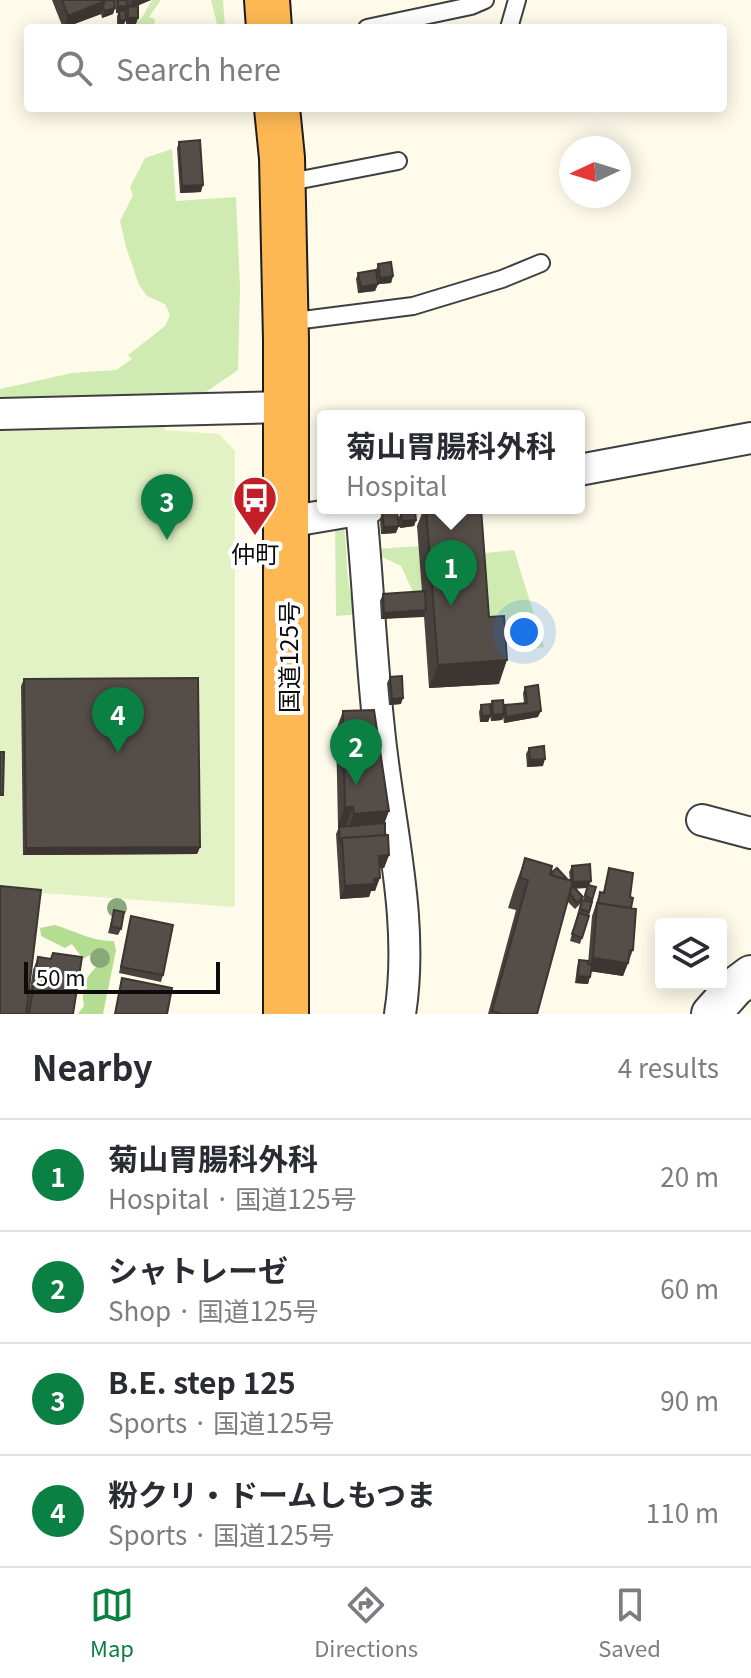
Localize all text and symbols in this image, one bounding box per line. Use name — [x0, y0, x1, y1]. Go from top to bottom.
search box — [24, 24, 727, 112]
icon: search — [52, 46, 96, 90]
text: Search here — [116, 46, 281, 90]
north arrow — [559, 136, 631, 208]
popup — [317, 410, 585, 514]
text: 菊山胃腸科外科 — [346, 422, 556, 466]
text: Hospital — [346, 466, 447, 503]
pin: 3 — [141, 474, 193, 540]
bus stop icon: 仲町 — [231, 474, 279, 537]
place label: 仲町 — [231, 535, 279, 570]
pin: 1 — [425, 540, 477, 606]
street label: 国道125号 — [270, 601, 305, 713]
your location — [504, 612, 544, 652]
pin: 4 — [92, 687, 144, 753]
pin: 2 — [330, 719, 382, 785]
map controls — [655, 918, 727, 990]
button: layers — [655, 918, 727, 990]
scale bar — [24, 958, 220, 994]
text: 50 m — [36, 960, 86, 992]
text: Nearby — [32, 1042, 152, 1091]
text: 4 results — [618, 1048, 719, 1085]
text: 菊山胃腸科外科 — [108, 1135, 318, 1179]
text: 1 — [50, 1157, 66, 1194]
text: 20 m — [660, 1157, 719, 1194]
text: Hospital · 国道125号 — [108, 1179, 357, 1216]
text: シャトレーゼ — [108, 1247, 288, 1291]
text: 2 — [50, 1269, 66, 1306]
text: 60 m — [660, 1269, 719, 1306]
text: Shop · 国道125号 — [108, 1291, 319, 1328]
text: B.E. step 125 — [108, 1359, 296, 1403]
text: 3 — [50, 1381, 66, 1418]
text: 90 m — [660, 1381, 719, 1418]
text: Sports · 国道125号 — [108, 1403, 335, 1440]
text: 粉クリ・ドームしもつま — [108, 1471, 436, 1515]
text: 4 — [50, 1493, 66, 1530]
text: 110 m — [646, 1493, 719, 1530]
text: Sports · 国道125号 — [108, 1515, 335, 1552]
tab: Map — [90, 1583, 134, 1663]
tab: Directions — [314, 1583, 418, 1663]
tab: Saved — [598, 1583, 661, 1663]

